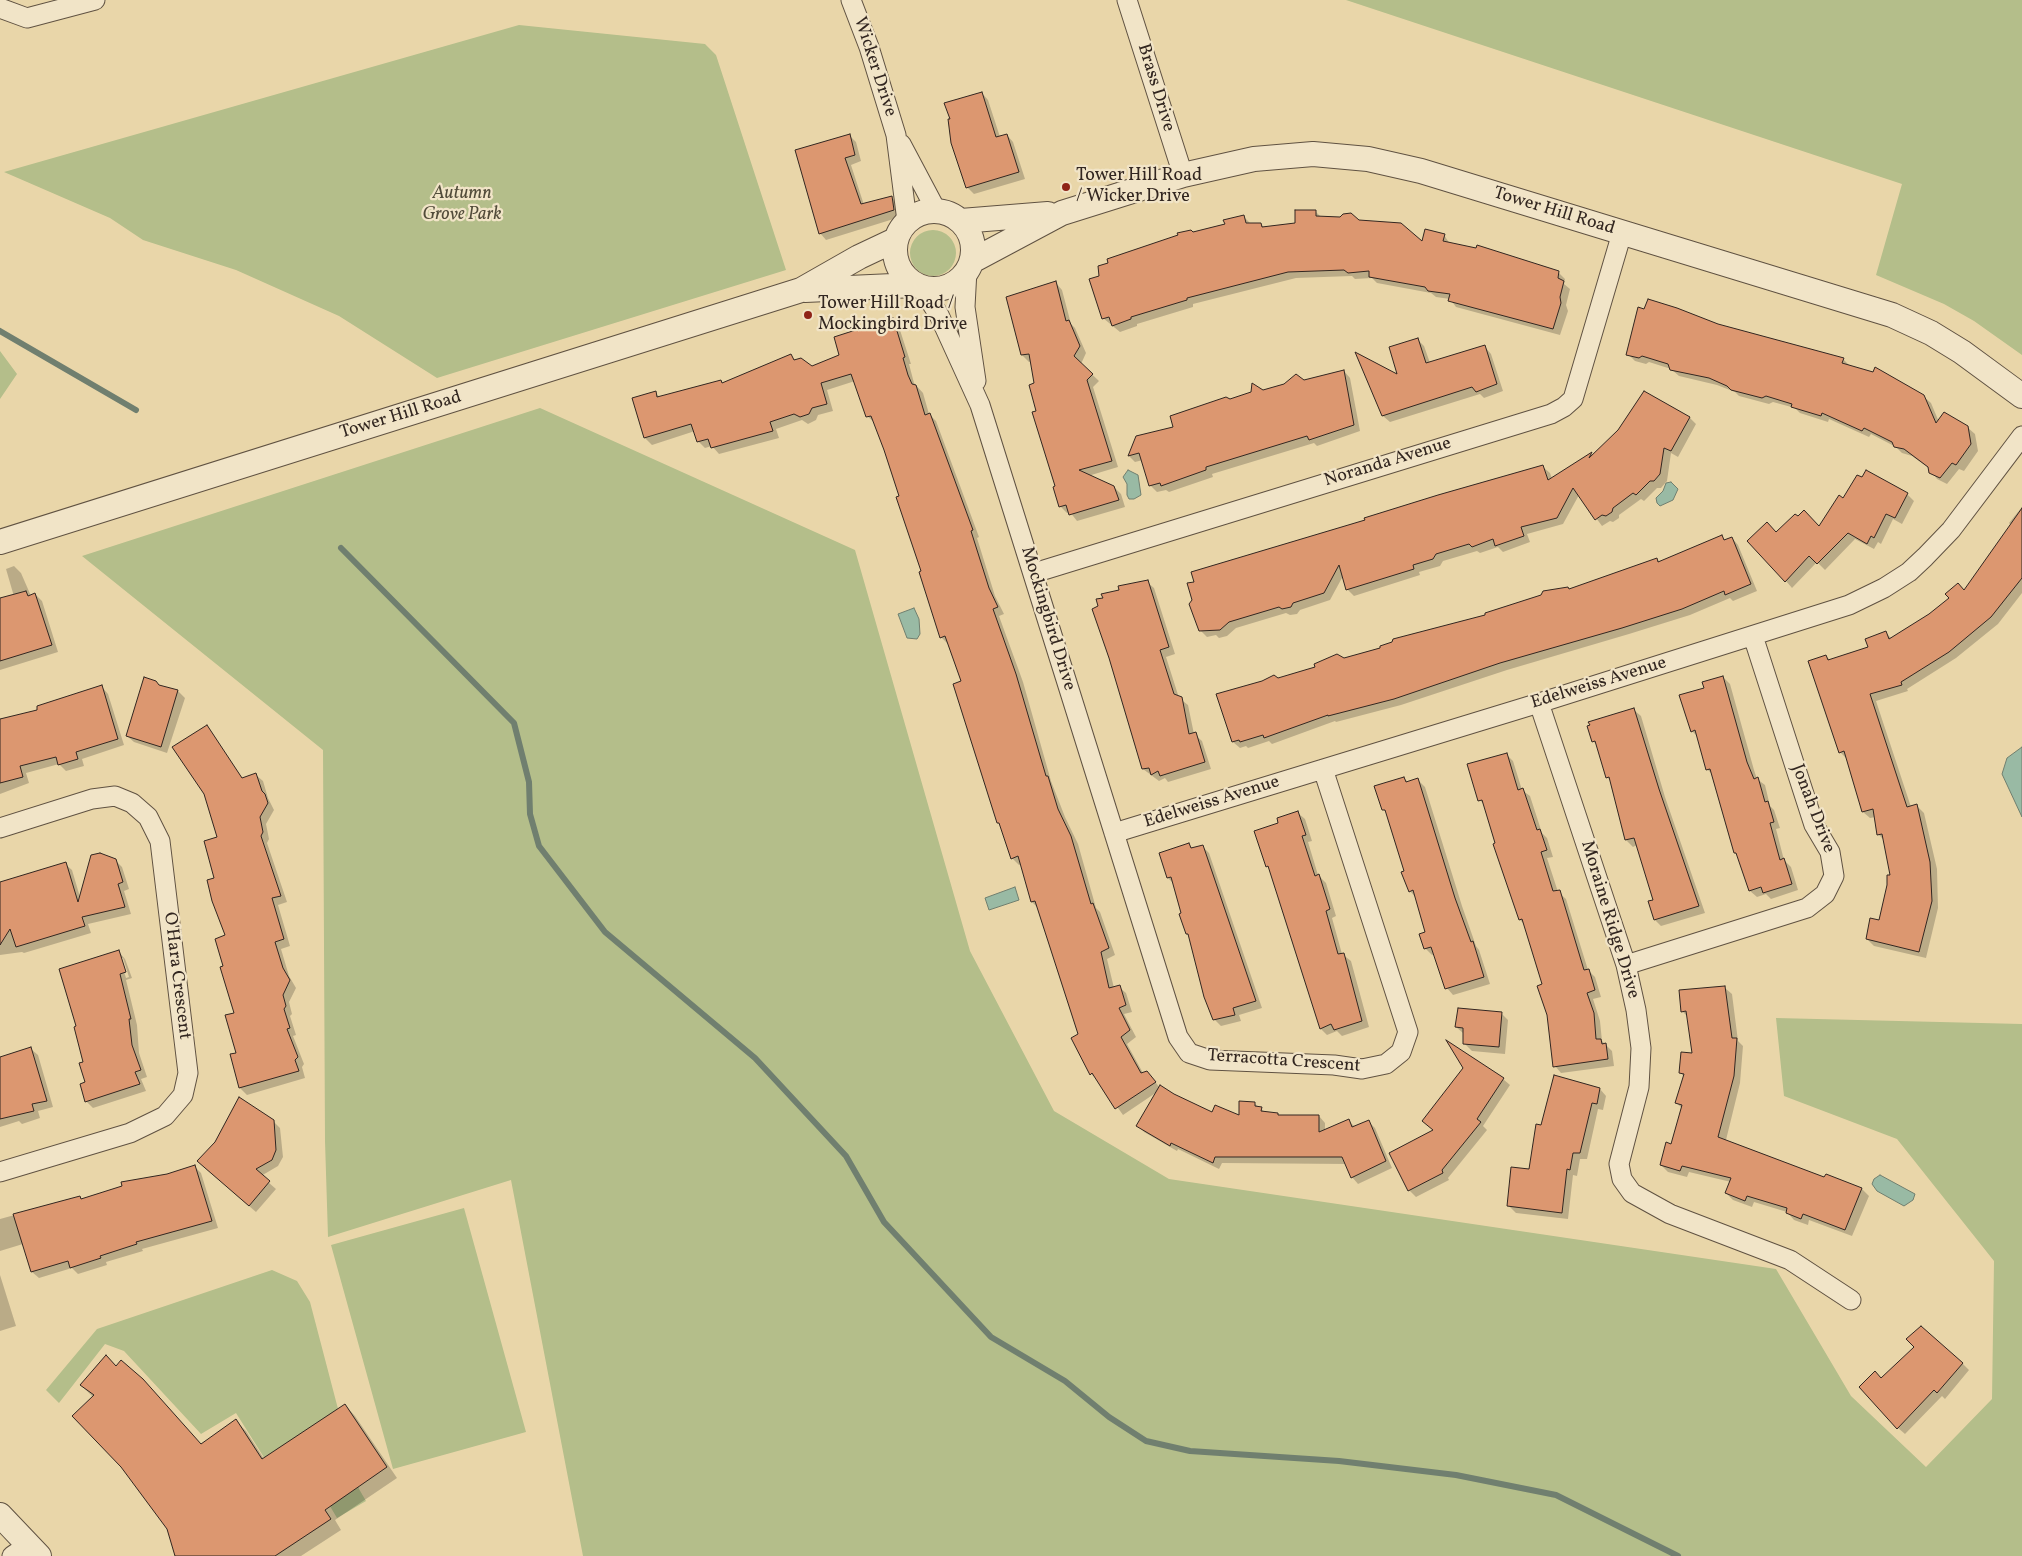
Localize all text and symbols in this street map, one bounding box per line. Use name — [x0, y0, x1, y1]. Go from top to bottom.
street label: Wicker Drive — [848, 14, 900, 120]
street label: Brass Drive — [1131, 41, 1179, 135]
place label: Tower Hill Road / Wicker Drive — [1076, 166, 1202, 208]
marker: Tower Hill Road / Wicker Drive — [1060, 181, 1072, 193]
street label: Tower Hill Road — [1491, 183, 1617, 241]
park label: Autumn Grove Park — [423, 184, 501, 226]
place label: Tower Hill Road / Mockingbird Drive — [818, 294, 967, 336]
marker: Tower Hill Road / Mockingbird Drive — [802, 309, 814, 321]
street label: Tower Hill Road — [338, 387, 464, 445]
street label: Noranda Avenue — [1322, 433, 1454, 493]
street label: Mockingbird Drive — [1015, 544, 1079, 694]
street label: Edelweiss Avenue — [1529, 653, 1669, 715]
street label: Jonah Drive — [1785, 761, 1839, 857]
street label: Edelweiss Avenue — [1142, 772, 1282, 834]
street label: Moraine Ridge Drive — [1575, 838, 1643, 1002]
street label: O'Hara Crescent — [157, 911, 195, 1041]
street label: Terracotta Crescent — [1207, 1046, 1361, 1078]

